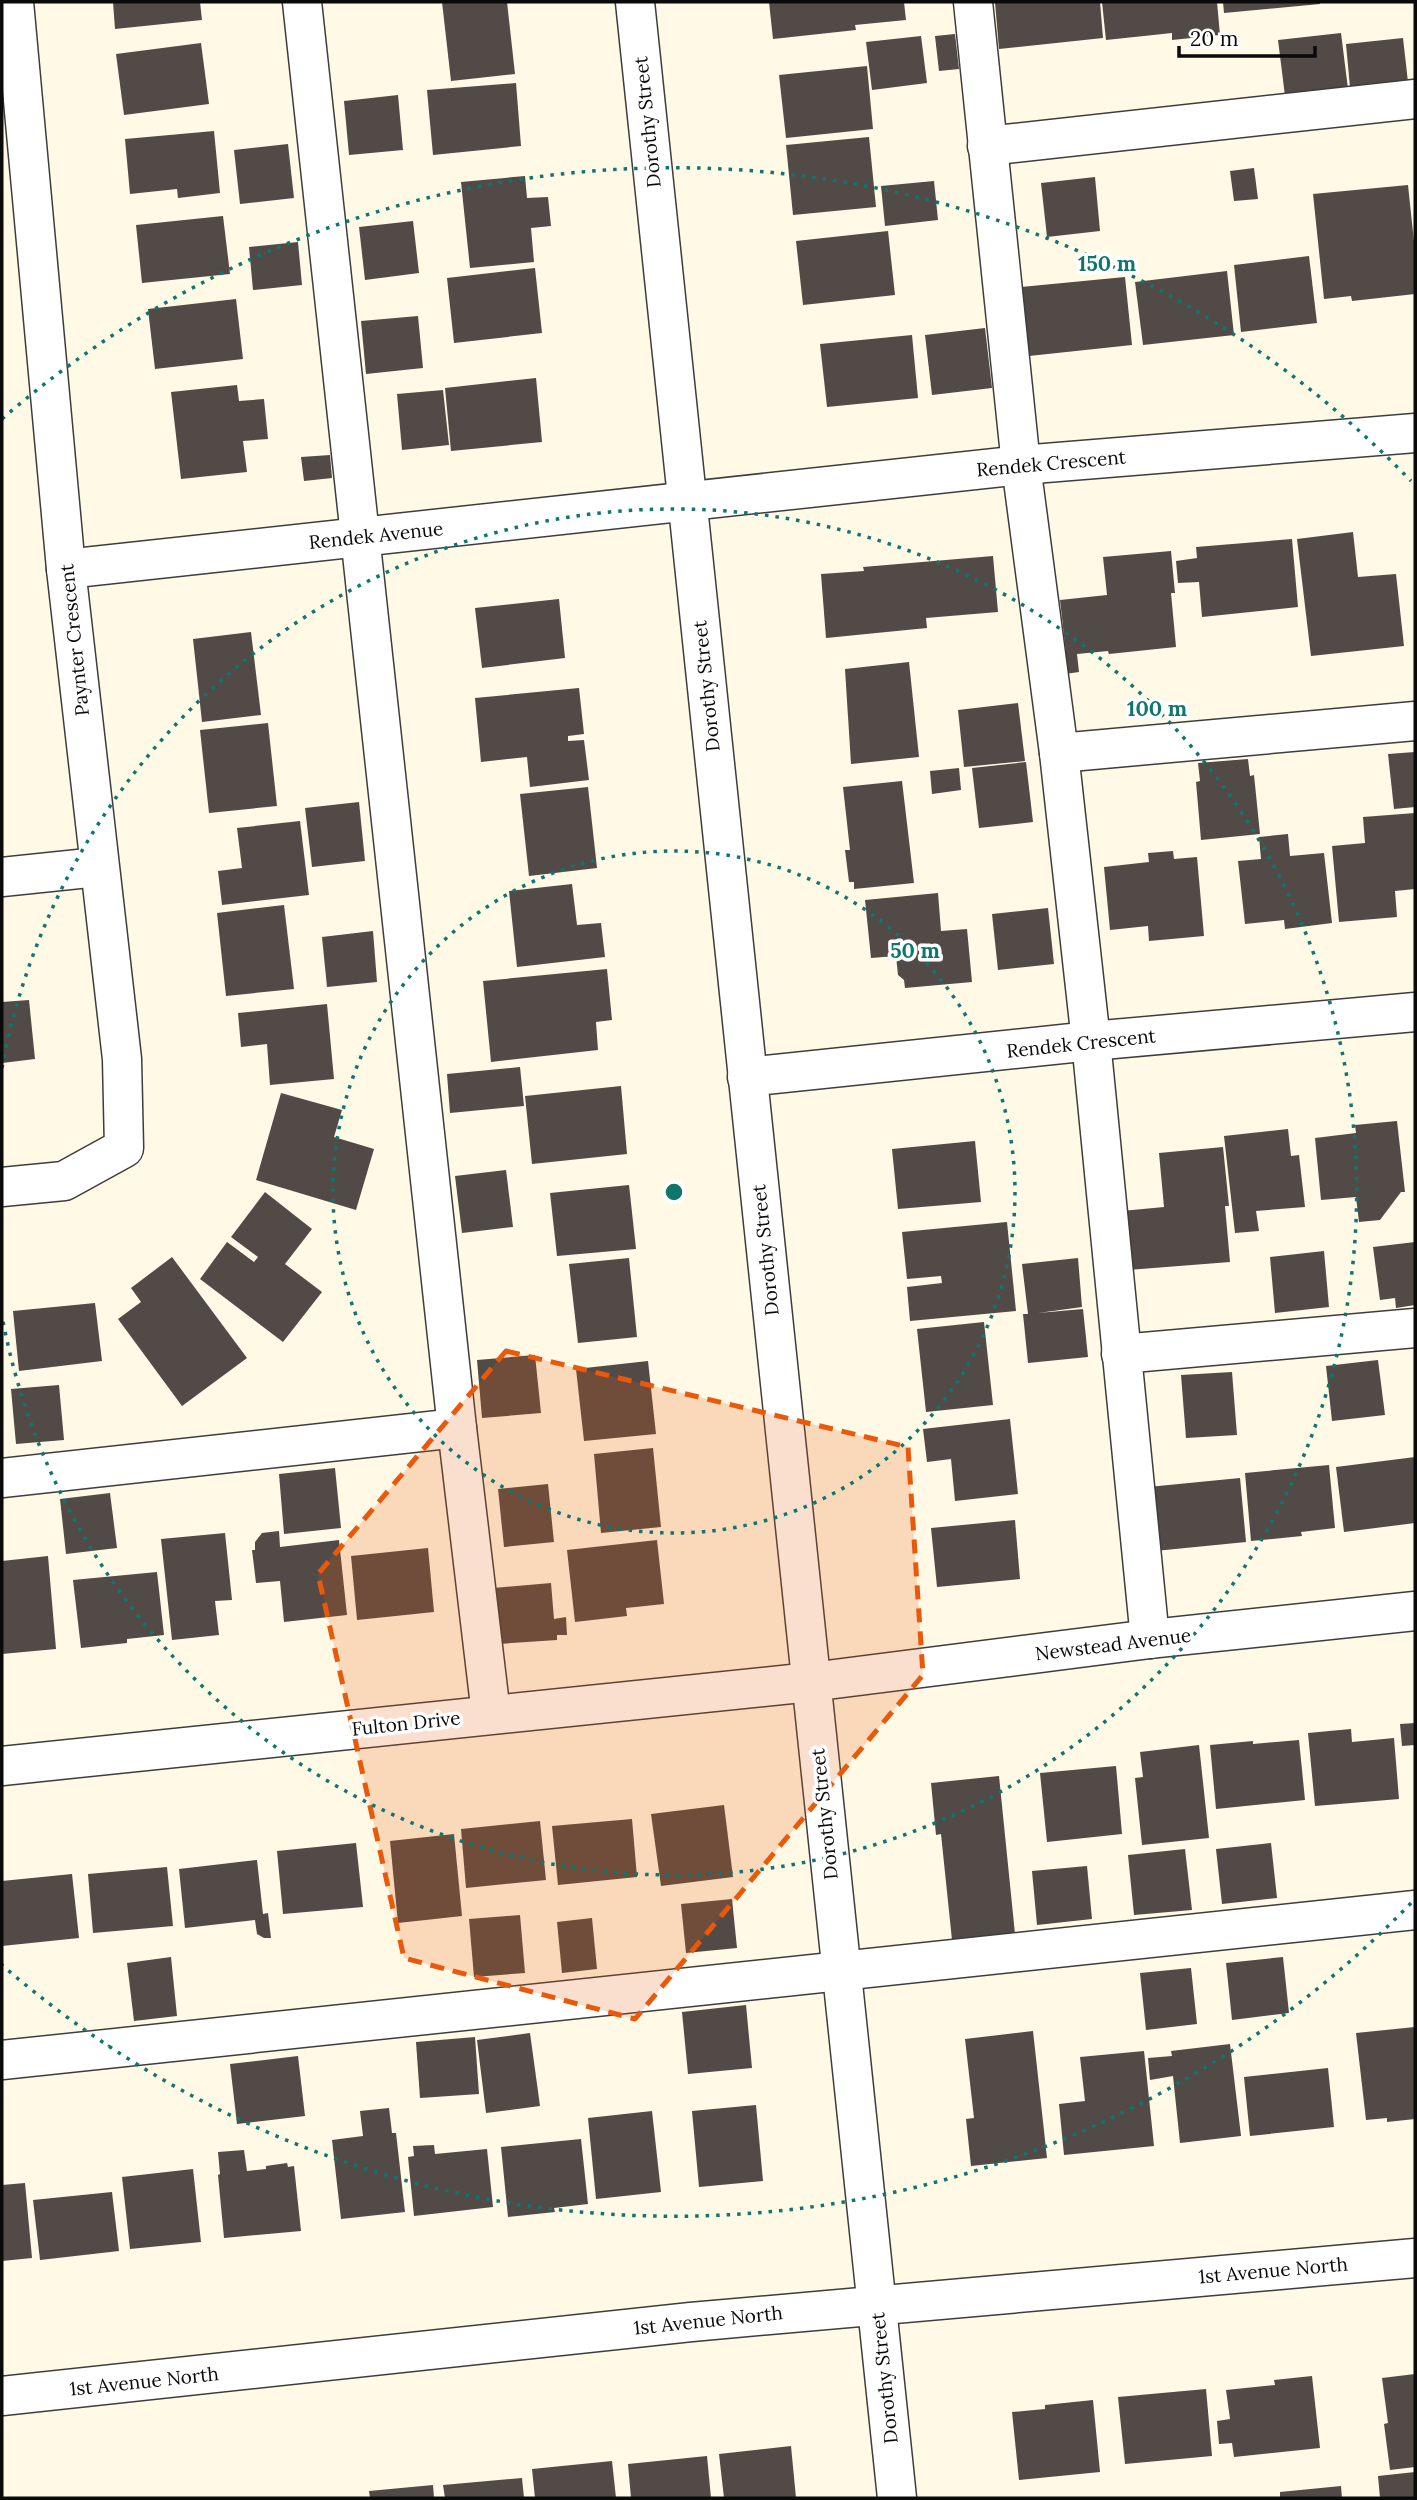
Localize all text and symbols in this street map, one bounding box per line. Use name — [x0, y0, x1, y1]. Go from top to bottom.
scale bar — [1179, 14, 1316, 58]
text: 20 m — [1190, 25, 1239, 52]
street label: Dorothy Street — [628, 54, 666, 189]
text: 150 m — [1078, 250, 1136, 277]
street label: Rendek Crescent — [975, 444, 1127, 481]
street label: Rendek Avenue — [308, 516, 444, 554]
street label: Paynter Crescent — [54, 562, 94, 717]
street label: Dorothy Street — [687, 618, 725, 753]
text: 100 m — [1127, 695, 1187, 722]
text: 50 m — [890, 937, 940, 964]
street label: Rendek Crescent — [1005, 1023, 1157, 1063]
centre of rings — [662, 1180, 686, 1204]
street label: Dorothy Street — [746, 1182, 784, 1317]
street label: Newstead Avenue — [1034, 1623, 1192, 1665]
street label: Fulton Drive — [350, 1705, 462, 1741]
street label: Dorothy Street — [805, 1746, 843, 1881]
street label: 1st Avenue North — [1197, 2252, 1349, 2288]
street label: 1st Avenue North — [632, 2300, 784, 2340]
street label: Dorothy Street — [865, 2310, 903, 2445]
street label: 1st Avenue North — [68, 2361, 220, 2401]

